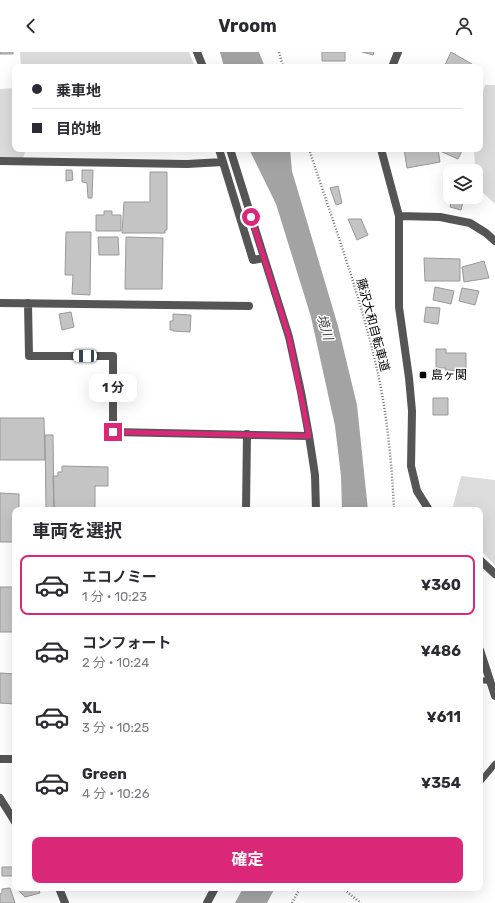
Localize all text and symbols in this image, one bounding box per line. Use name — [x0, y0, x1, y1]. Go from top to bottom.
icon: back — [20, 15, 42, 37]
text: Vroom — [218, 15, 277, 37]
icon: person — [453, 15, 475, 37]
text: 乗車地 — [56, 82, 101, 100]
text: 目的地 — [56, 120, 101, 138]
map controls — [443, 164, 483, 204]
button: layers — [443, 164, 483, 204]
route start — [242, 208, 260, 226]
street label: 藤沢大和自転車道 — [354, 277, 392, 373]
water label: 境川 — [314, 312, 336, 343]
car — [73, 350, 97, 362]
place label: 島ヶ関 — [431, 368, 467, 382]
marker: 島ヶ関 — [418, 370, 428, 380]
callout: 1 分 — [89, 374, 137, 402]
text: 1 分 — [102, 380, 124, 395]
route end — [104, 423, 122, 441]
text: 車両を選択 — [32, 520, 122, 542]
icon: car — [34, 567, 70, 603]
text: エコノミー — [82, 568, 157, 586]
text: ¥360 — [421, 576, 461, 594]
text: 1 分 · 10:23 — [82, 589, 147, 604]
icon: car — [34, 633, 70, 669]
text: コンフォート — [82, 634, 172, 652]
text: ¥486 — [420, 642, 461, 660]
text: 2 分 · 10:24 — [82, 655, 149, 670]
icon: car — [34, 699, 70, 735]
text: XL — [82, 699, 101, 717]
text: ¥611 — [426, 708, 461, 726]
text: 3 分 · 10:25 — [82, 720, 149, 735]
icon: car — [34, 765, 70, 801]
text: Green — [82, 765, 127, 783]
text: ¥354 — [421, 774, 461, 792]
text: 4 分 · 10:26 — [82, 786, 150, 801]
button: 確定 — [32, 837, 463, 883]

